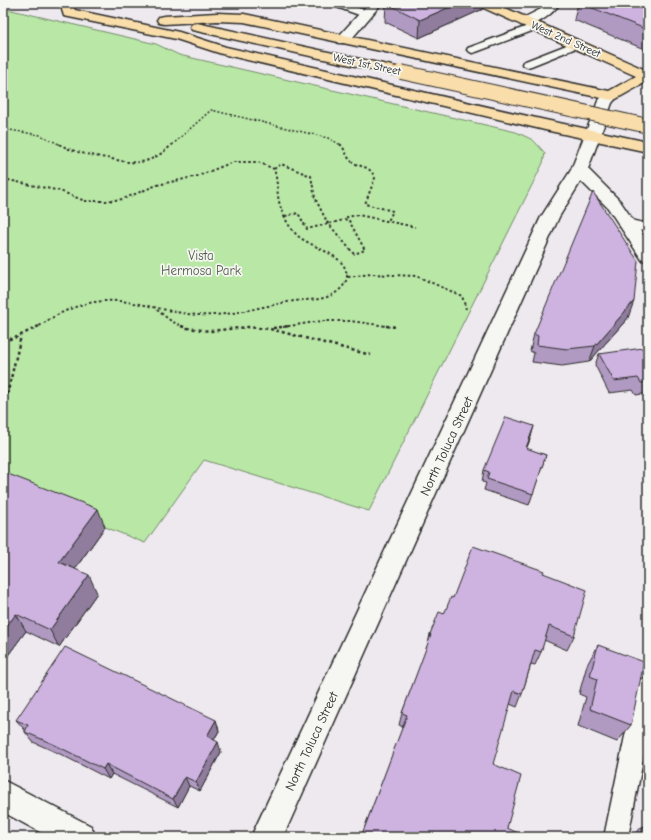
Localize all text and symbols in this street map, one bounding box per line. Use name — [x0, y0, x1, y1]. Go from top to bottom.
street label: West 2nd Street — [529, 18, 603, 61]
street label: West 1st Street — [332, 51, 403, 78]
park label: Vista Hermosa Park — [161, 248, 242, 278]
street label: North Toluca Street — [417, 393, 476, 498]
street label: North Toluca Street — [282, 688, 341, 793]

